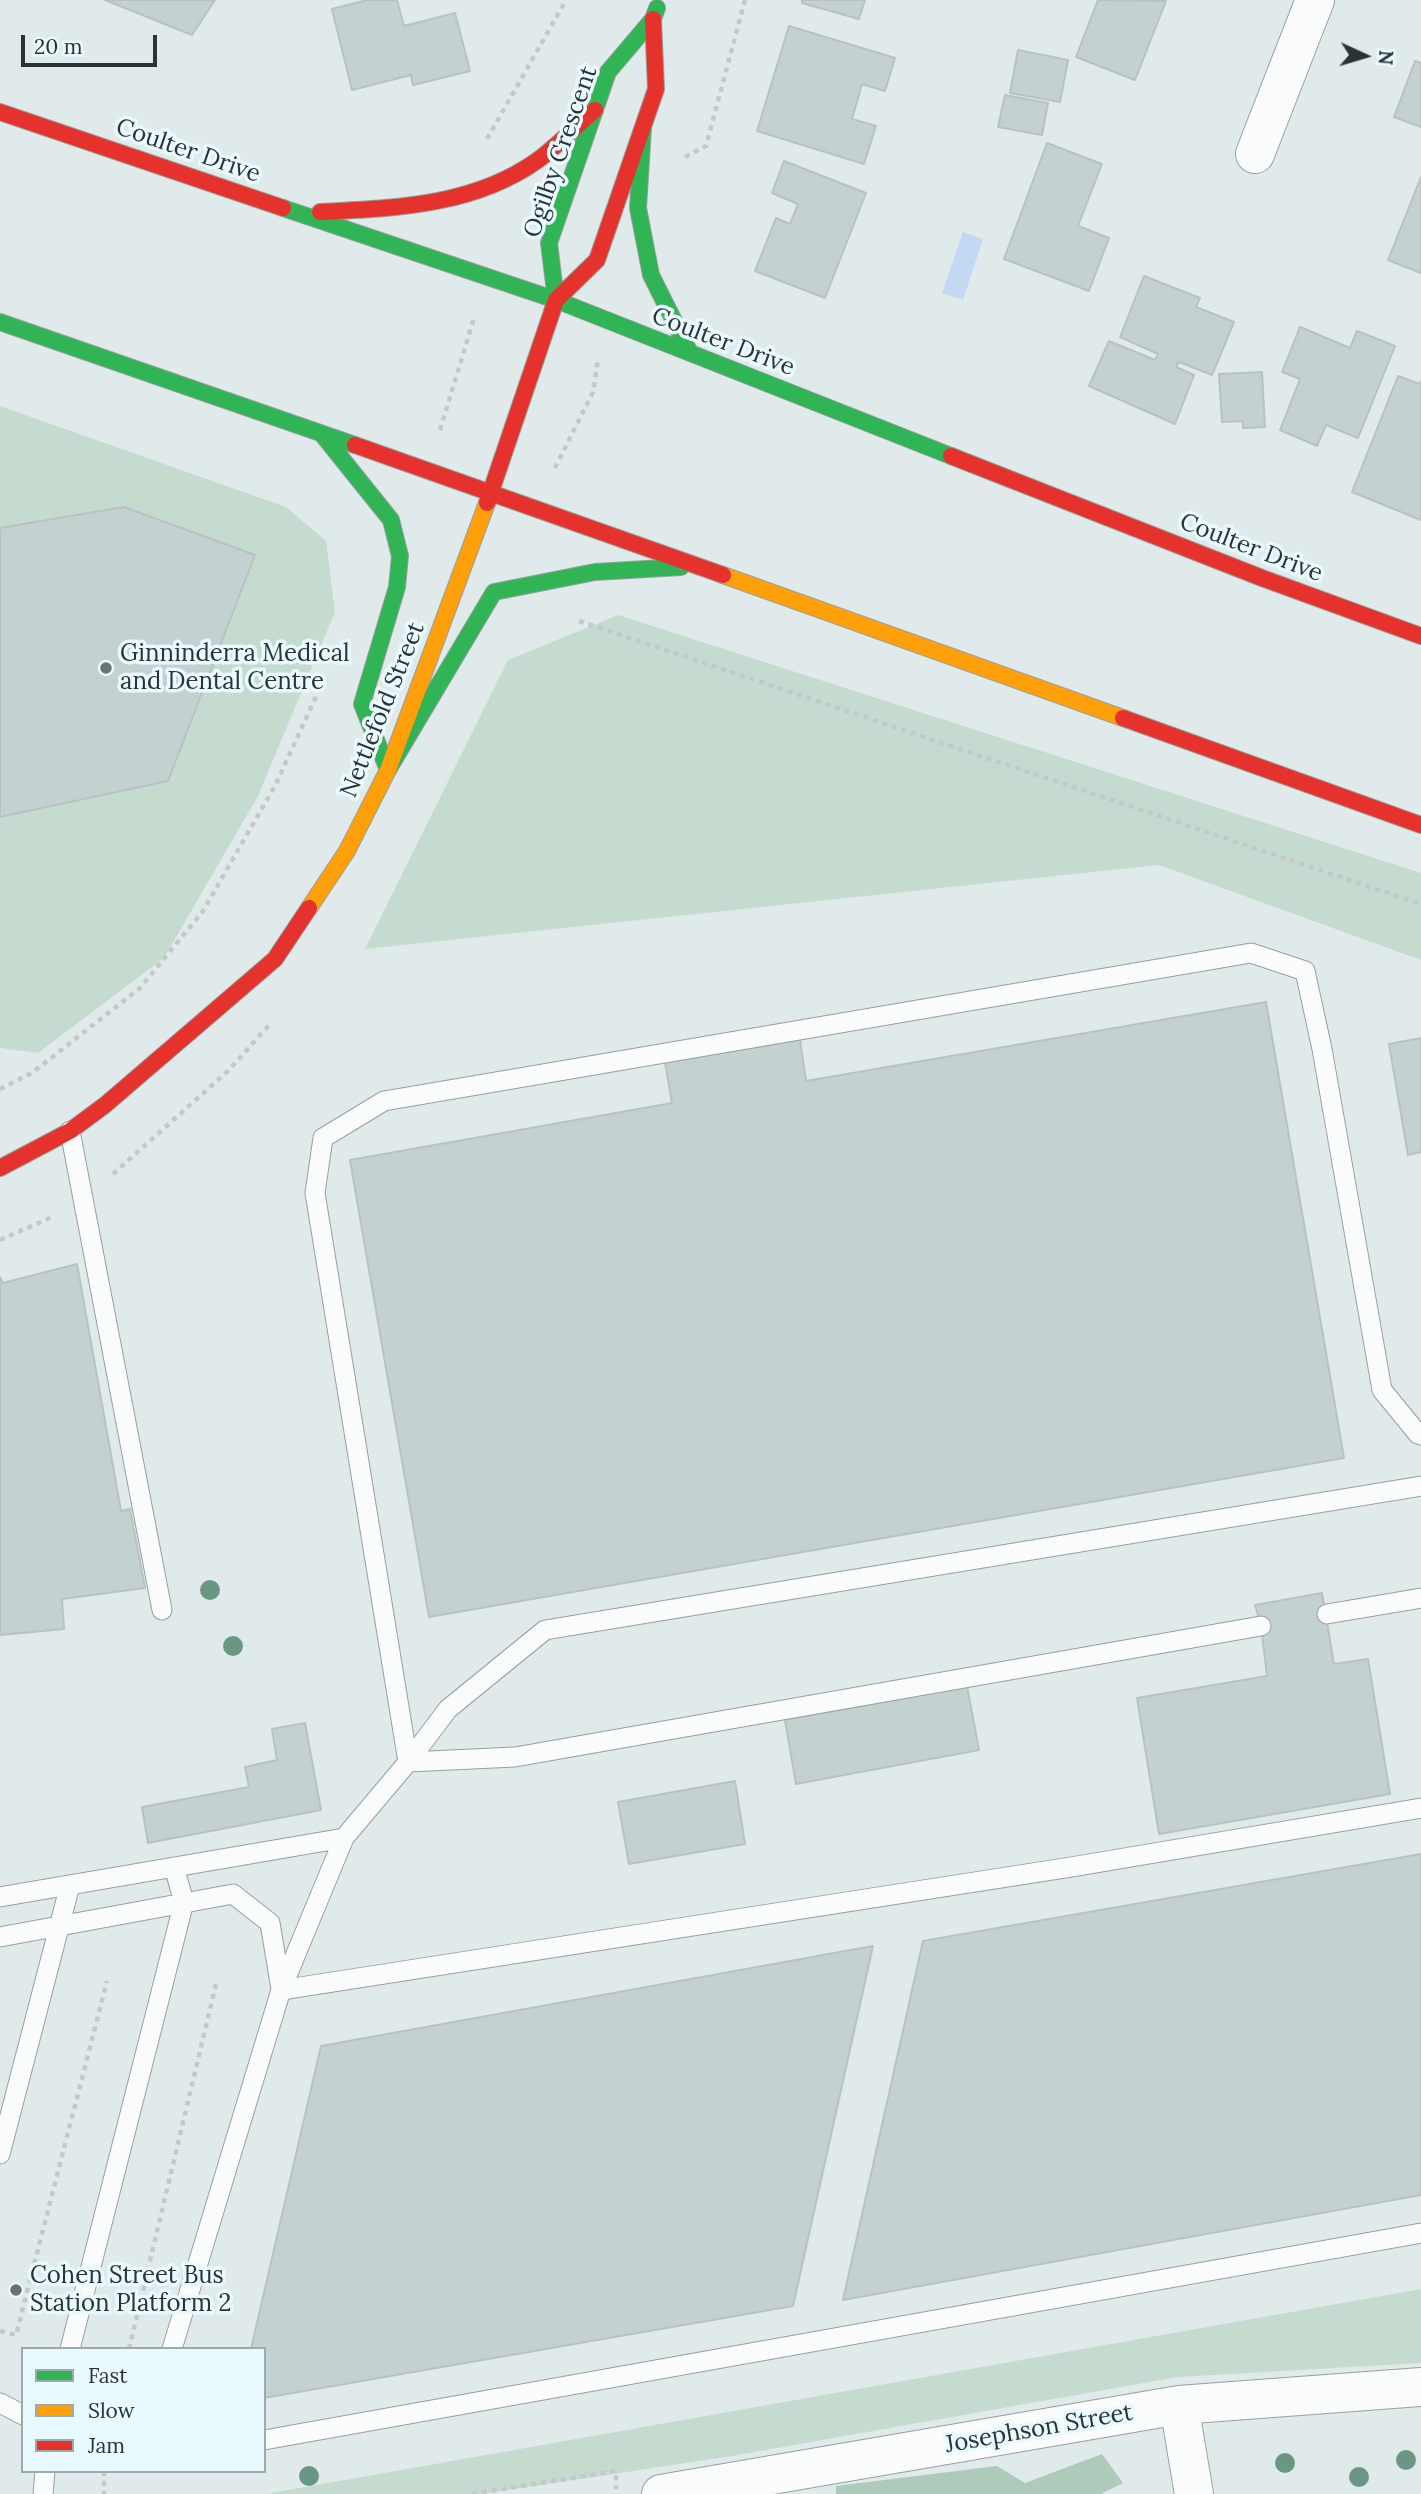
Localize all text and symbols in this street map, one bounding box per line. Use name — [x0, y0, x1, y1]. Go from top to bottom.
scale bar — [24, 21, 161, 65]
north arrow — [1330, 21, 1400, 91]
text: 20 m — [34, 33, 83, 60]
text: N — [1373, 49, 1398, 66]
street label: Ogilby Crescent — [518, 63, 604, 241]
street label: Coulter Drive — [112, 113, 264, 189]
street label: Coulter Drive — [647, 302, 799, 382]
street label: Coulter Drive — [1175, 508, 1327, 588]
street label: Nettlefold Street — [335, 618, 431, 802]
place label: Ginninderra Medical and Dental Centre — [120, 640, 350, 696]
marker: Ginninderra Medical and Dental Centre — [98, 660, 114, 676]
place label: Cohen Street Bus Station Platform 2 — [30, 2262, 231, 2318]
marker: Cohen Street Bus Station Platform 2 — [8, 2282, 24, 2298]
legend — [21, 2347, 266, 2473]
text: Fast — [88, 2362, 127, 2389]
text: Slow — [88, 2397, 135, 2424]
street label: Josephson Street — [943, 2398, 1135, 2460]
text: Jam — [88, 2432, 125, 2459]

